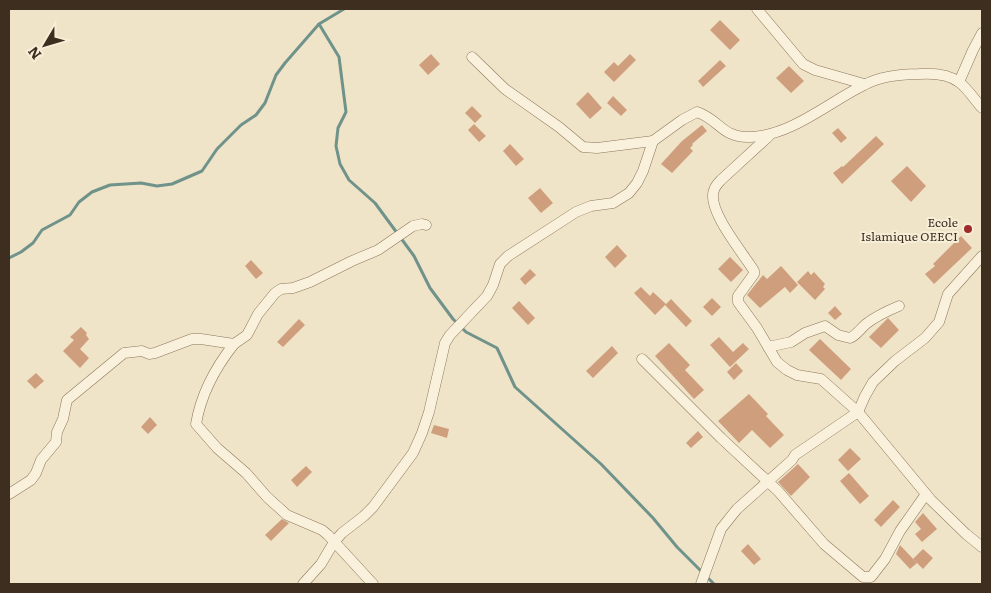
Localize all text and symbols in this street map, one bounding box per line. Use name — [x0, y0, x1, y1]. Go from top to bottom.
north arrow — [20, 20, 70, 70]
text: N — [22, 43, 45, 64]
place label: Ecole Islamique OEECI — [861, 213, 958, 245]
marker: Ecole Islamique OEECI — [962, 223, 974, 235]

